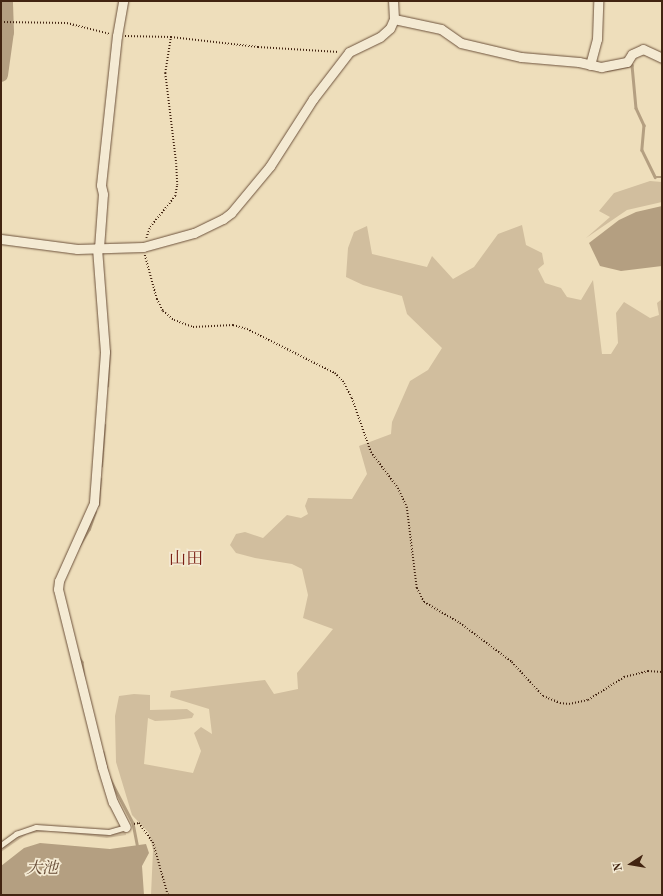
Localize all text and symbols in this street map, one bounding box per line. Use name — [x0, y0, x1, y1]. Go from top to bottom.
district label: 山田 — [169, 550, 203, 570]
north arrow — [611, 844, 651, 884]
water label: 大池 — [26, 859, 58, 879]
text: N — [613, 861, 625, 872]

